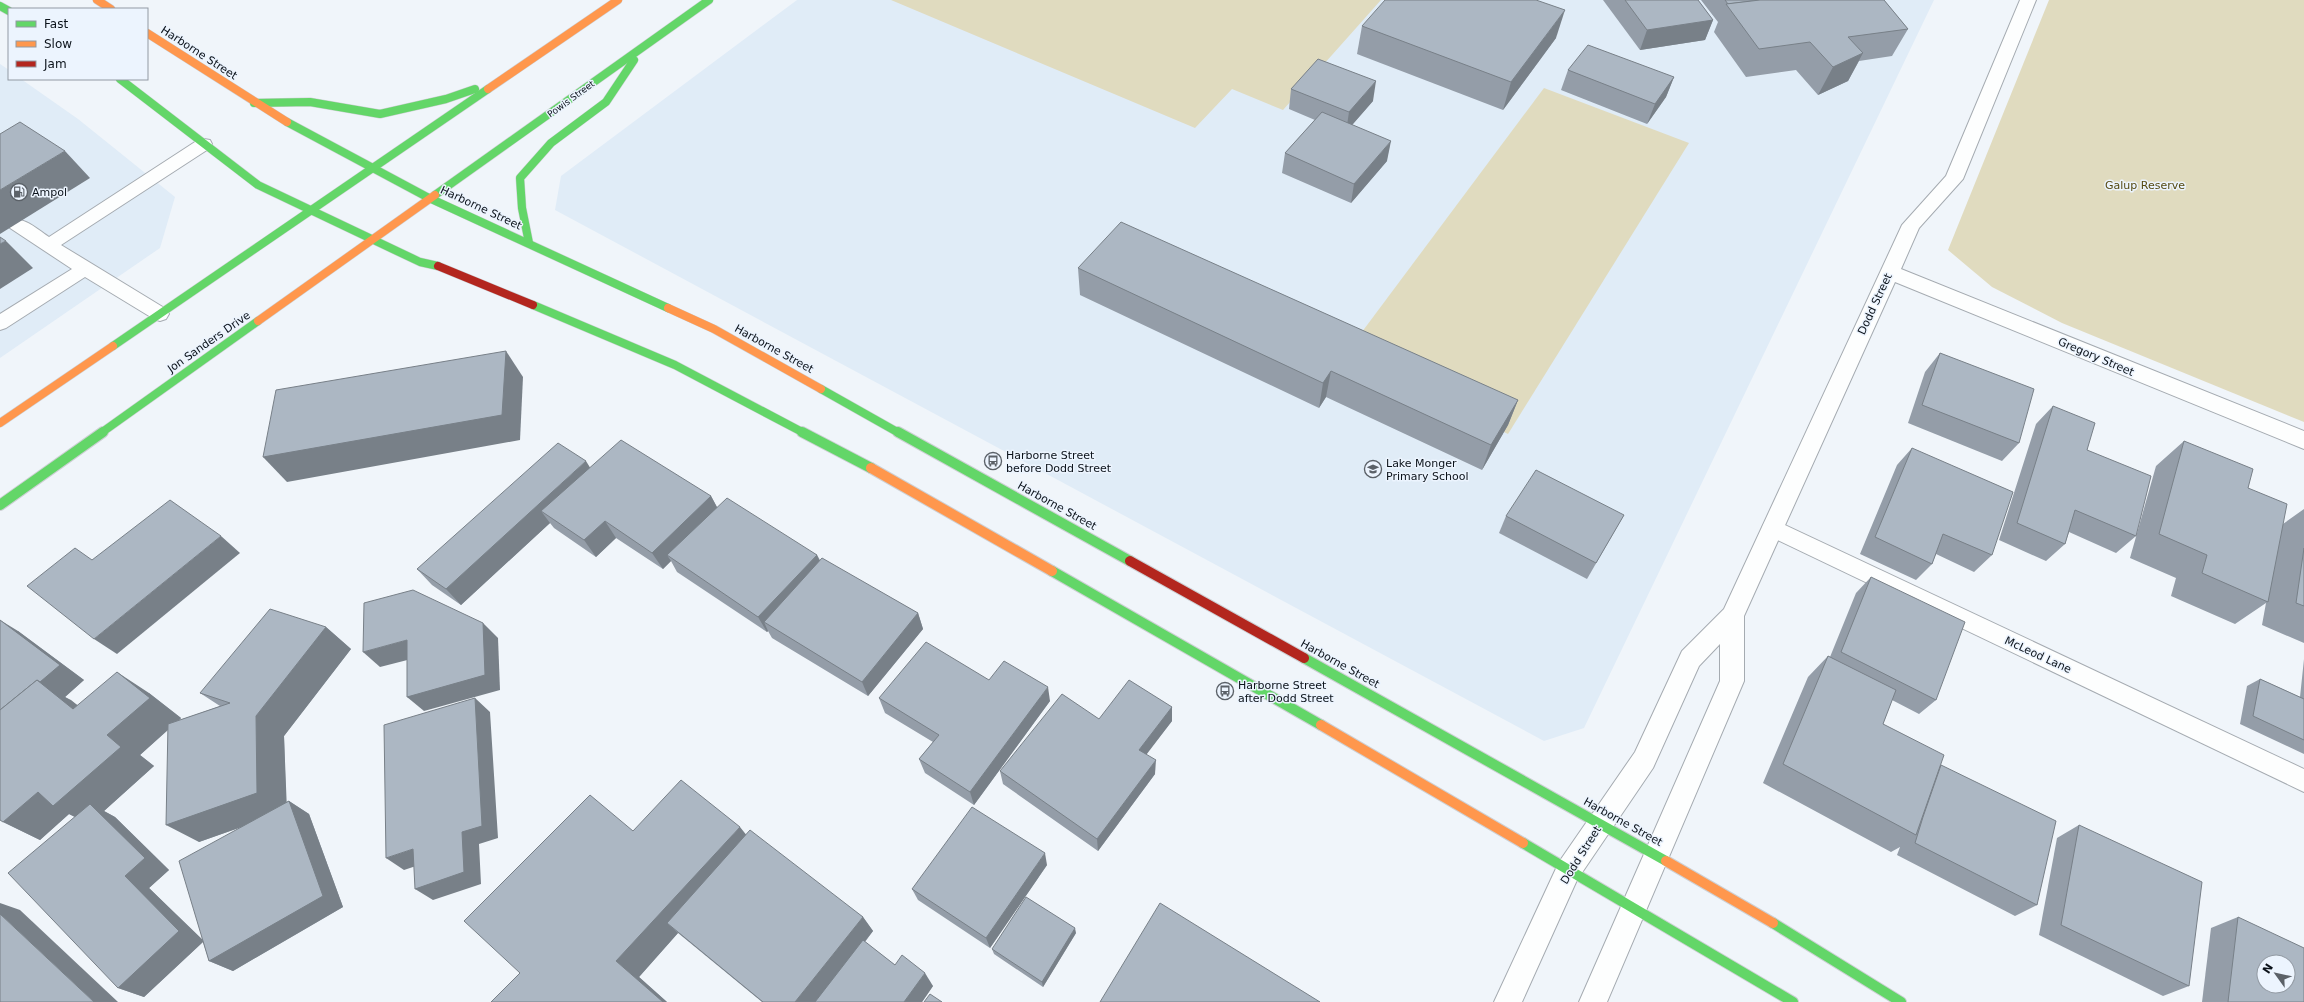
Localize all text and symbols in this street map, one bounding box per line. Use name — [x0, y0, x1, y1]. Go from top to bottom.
legend — [8, 8, 148, 80]
text: Fast — [44, 17, 68, 31]
street label: Harborne Street — [158, 24, 240, 83]
text: Slow — [44, 37, 72, 51]
text: Jam — [43, 57, 67, 71]
street label: Powis Street — [546, 78, 597, 119]
park label: Galup Reserve — [2105, 179, 2185, 192]
fuel station icon: Ampol — [9, 182, 29, 202]
street label: Harborne Street — [438, 183, 524, 233]
place label: Ampol — [32, 186, 67, 199]
street label: Dodd Street — [1855, 271, 1895, 337]
street label: Jon Sanders Drive — [164, 308, 253, 376]
street label: Harborne Street — [732, 322, 816, 376]
street label: Gregory Street — [2056, 335, 2137, 379]
place label: Harborne Street before Dodd Street — [1006, 449, 1112, 475]
bus stop icon: Harborne Street before Dodd Street — [983, 451, 1003, 471]
place label: Lake Monger Primary School — [1386, 457, 1469, 483]
school or university icon: Lake Monger Primary School — [1363, 459, 1383, 479]
street label: Harborne Street — [1015, 479, 1099, 533]
street label: McLeod Lane — [2003, 634, 2074, 676]
street label: Harborne Street — [1298, 637, 1382, 691]
place label: Harborne Street after Dodd Street — [1238, 679, 1334, 705]
bus stop icon: Harborne Street after Dodd Street — [1215, 681, 1235, 701]
street label: Harborne Street — [1581, 795, 1665, 849]
street label: Dodd Street — [1558, 823, 1604, 886]
north arrow — [2256, 954, 2296, 994]
text: N — [2260, 961, 2276, 976]

